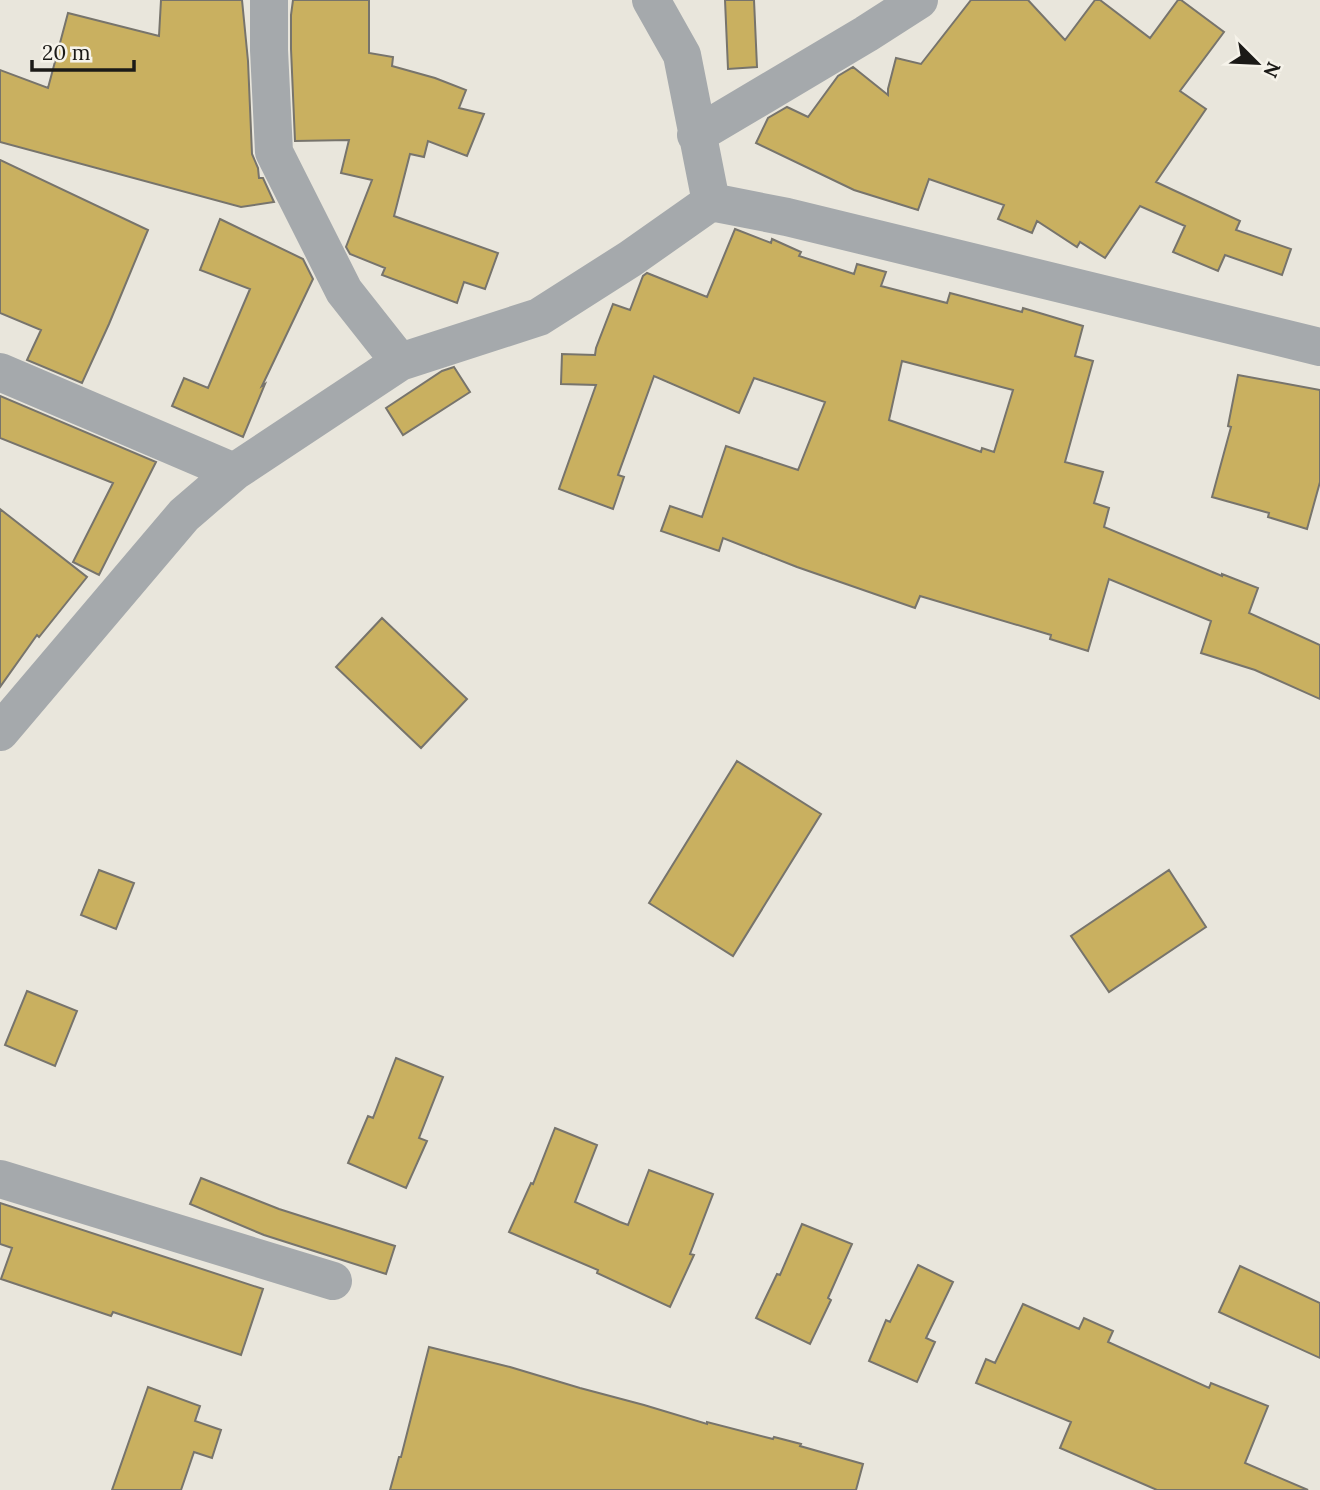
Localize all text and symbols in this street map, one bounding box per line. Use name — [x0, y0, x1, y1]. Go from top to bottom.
scale bar — [32, 28, 133, 72]
north arrow — [1222, 28, 1292, 98]
text: 20 m — [42, 39, 91, 66]
text: N — [1258, 58, 1286, 82]

